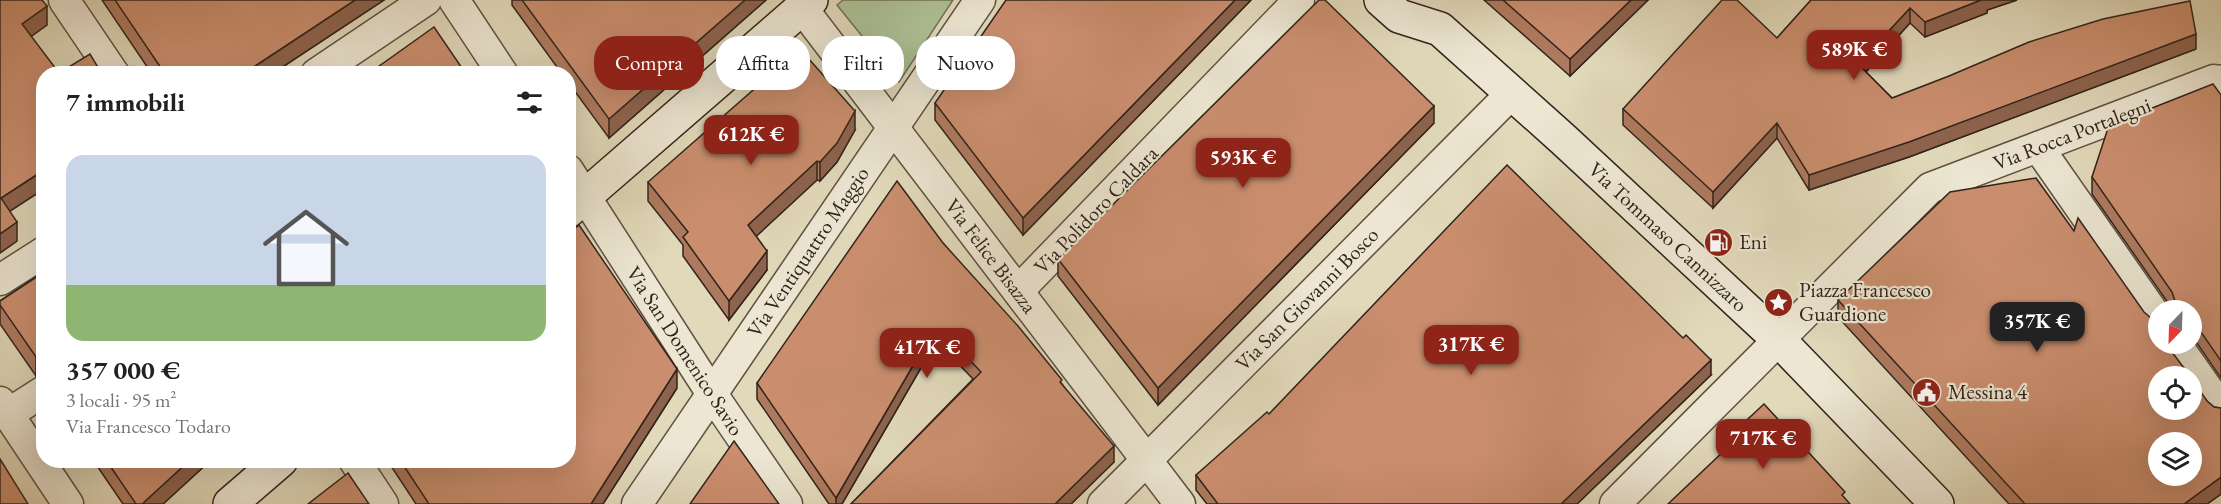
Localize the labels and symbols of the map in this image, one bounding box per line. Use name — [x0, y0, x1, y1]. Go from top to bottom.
pin: 589K € — [1805, 30, 1903, 81]
street label: Via Rocca Portalegni — [1989, 91, 2155, 176]
pin: 612K € — [702, 115, 800, 166]
pin: 593K € — [1194, 138, 1292, 189]
street label: Via Polidoro Caldara — [1028, 140, 1164, 279]
street label: Via Tommaso Cannizzaro — [1583, 156, 1754, 318]
street label: Via Ventiquattro Maggio — [740, 161, 875, 342]
street label: Via Felice Bisazza — [939, 193, 1044, 319]
street label: Via San Giovanni Bosco — [1229, 221, 1384, 376]
fuel station icon: Eni — [1702, 226, 1734, 258]
place label: Eni — [1739, 228, 1767, 255]
street label: Via San Domenico Savio — [620, 261, 750, 441]
place label: Piazza Francesco Guardione — [1799, 276, 1931, 327]
place icon: Piazza Francesco Guardione — [1762, 286, 1794, 318]
north arrow — [2148, 300, 2202, 354]
pin: 357K € — [1988, 302, 2086, 353]
pin: 317K € — [1422, 325, 1520, 376]
pin: 417K € — [878, 328, 976, 379]
public building icon: Messina 4 — [1911, 376, 1943, 408]
place label: Messina 4 — [1948, 378, 2028, 405]
pin: 717K € — [1714, 419, 1812, 470]

